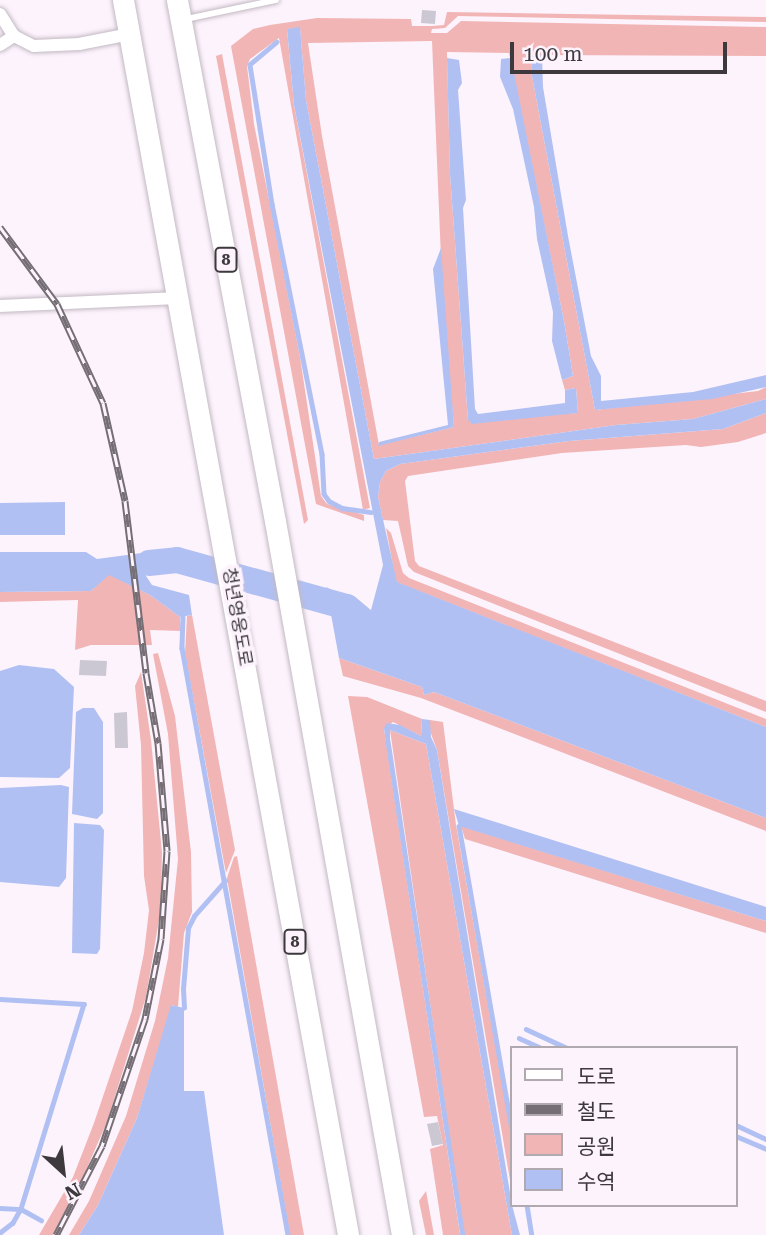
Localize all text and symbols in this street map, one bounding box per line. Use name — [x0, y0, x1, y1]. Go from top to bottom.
scale bar — [514, 28, 731, 72]
text: 100 m — [523, 42, 583, 66]
road number: 8 — [214, 248, 238, 272]
street label: 청년영웅도로 — [218, 566, 256, 668]
road number: 8 — [283, 930, 307, 954]
legend — [510, 1046, 738, 1207]
text: 도로 — [577, 1065, 616, 1089]
text: 철도 — [577, 1100, 616, 1124]
text: 공원 — [577, 1135, 616, 1159]
north arrow — [28, 1137, 98, 1207]
text: 수역 — [577, 1170, 616, 1194]
text: N — [61, 1178, 85, 1205]

